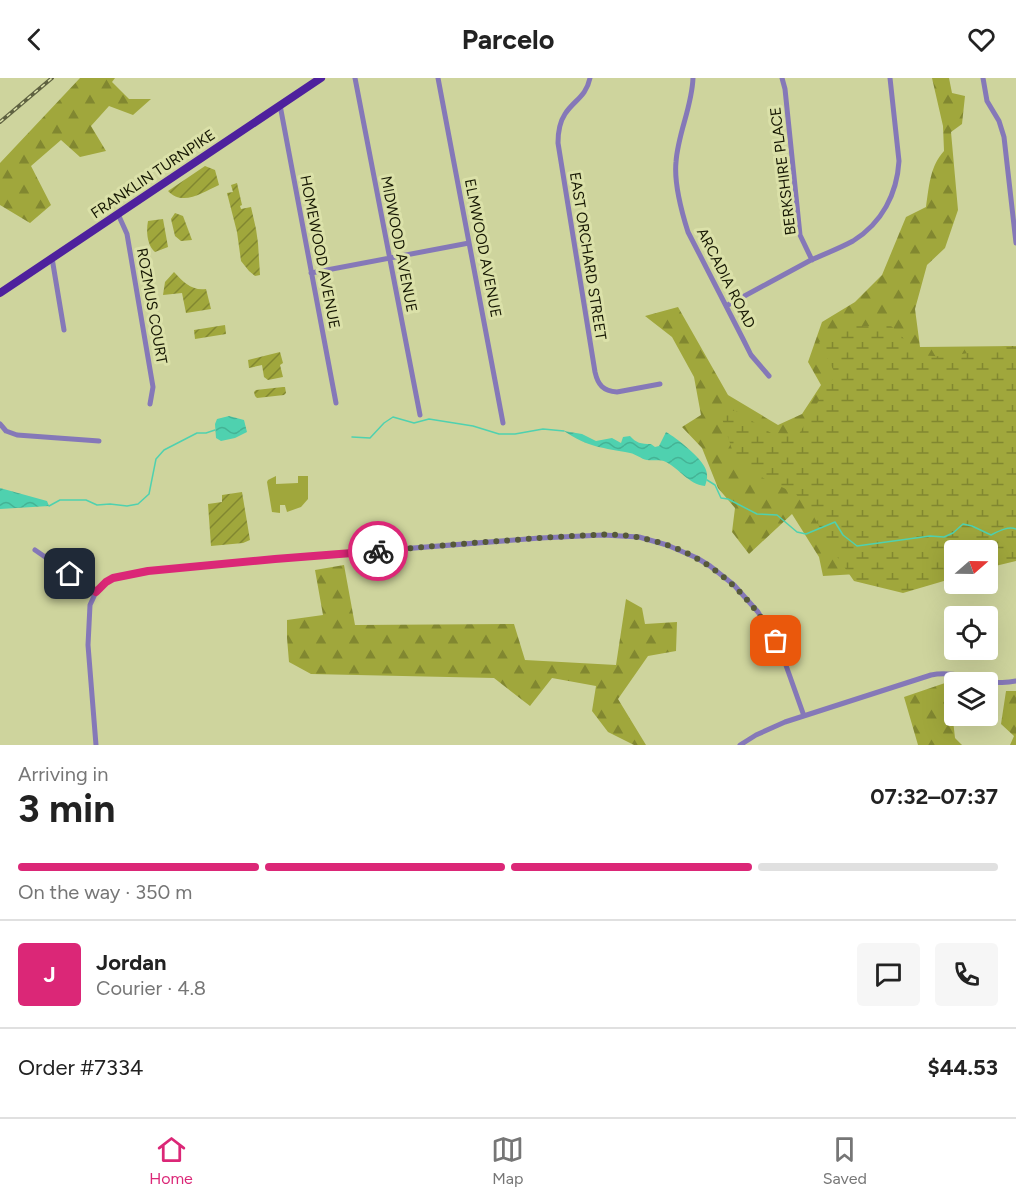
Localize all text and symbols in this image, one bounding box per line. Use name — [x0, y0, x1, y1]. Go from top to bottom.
icon: back — [18, 23, 51, 56]
text: Parcelo — [462, 23, 554, 56]
icon: heart — [965, 23, 998, 56]
street label: BERKSHIRE PLACE — [766, 106, 800, 236]
street label: FRANKLIN TURNPIKE — [87, 126, 219, 222]
street label: EAST ORCHARD STREET — [566, 171, 610, 342]
street label: HOMEWOOD AVENUE — [296, 174, 344, 330]
street label: MIDWOOD AVENUE — [377, 174, 421, 314]
street label: ELMWOOD AVENUE — [461, 177, 505, 319]
street label: ARCADIA ROAD — [693, 225, 759, 331]
street label: ROZMUS COURT — [133, 247, 171, 366]
courier — [348, 521, 408, 581]
icon: bike — [362, 535, 395, 568]
north arrow — [944, 540, 998, 594]
map controls — [944, 540, 998, 726]
pin — [44, 548, 95, 599]
icon: home — [53, 557, 86, 590]
button: locate — [944, 606, 998, 660]
pin — [750, 615, 801, 666]
icon: bag — [759, 624, 792, 657]
button: layers — [944, 672, 998, 726]
text: Arriving in — [18, 762, 108, 786]
text: 07:32–07:37 — [870, 783, 998, 810]
text: 3 min — [18, 785, 115, 832]
text: On the way · 350 m — [18, 880, 192, 904]
button: chat — [857, 943, 920, 1006]
button: phone — [935, 943, 998, 1006]
text: Jordan — [96, 949, 167, 976]
text: J — [43, 961, 56, 988]
text: Courier · 4.8 — [96, 976, 206, 1000]
text: Order #7334 — [18, 1054, 144, 1081]
text: $44.53 — [927, 1054, 998, 1081]
tab: Home — [149, 1133, 193, 1188]
tab: Map — [491, 1133, 524, 1188]
tab: Saved — [823, 1133, 867, 1188]

